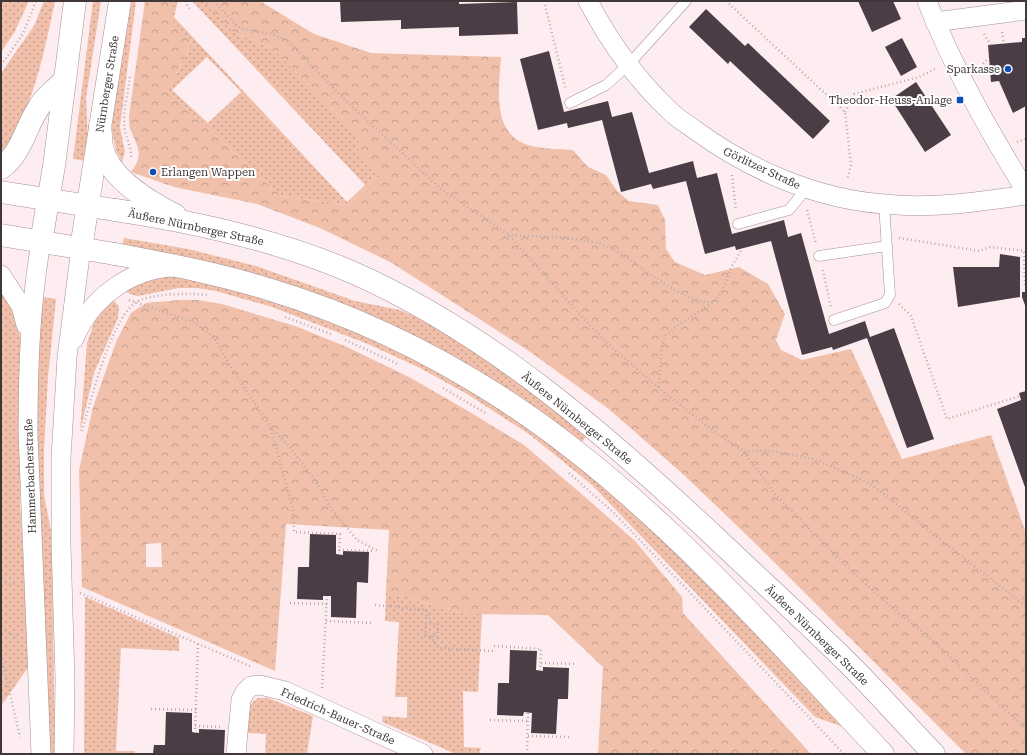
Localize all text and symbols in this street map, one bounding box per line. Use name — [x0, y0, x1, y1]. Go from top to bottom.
street label: Nürnberger Straße — [93, 35, 122, 133]
place label: Sparkasse — [947, 63, 1000, 76]
marker: Sparkasse — [1003, 64, 1013, 74]
place label: Theodor-Heuss-Anlage — [829, 94, 952, 107]
marker: Theodor-Heuss-Anlage — [955, 95, 965, 105]
street label: Görlitzer Straße — [721, 145, 803, 192]
place label: Erlangen Wappen — [161, 166, 255, 179]
marker: Erlangen Wappen — [148, 167, 158, 177]
street label: Äußere Nürnberger Straße — [127, 206, 265, 248]
street label: Äußere Nürnberger Straße — [519, 369, 635, 467]
street label: Hammerbacherstraße — [22, 418, 39, 534]
street label: Äußere Nürnberger Straße — [762, 582, 872, 688]
street label: Friedrich-Bauer-Straße — [279, 685, 397, 748]

